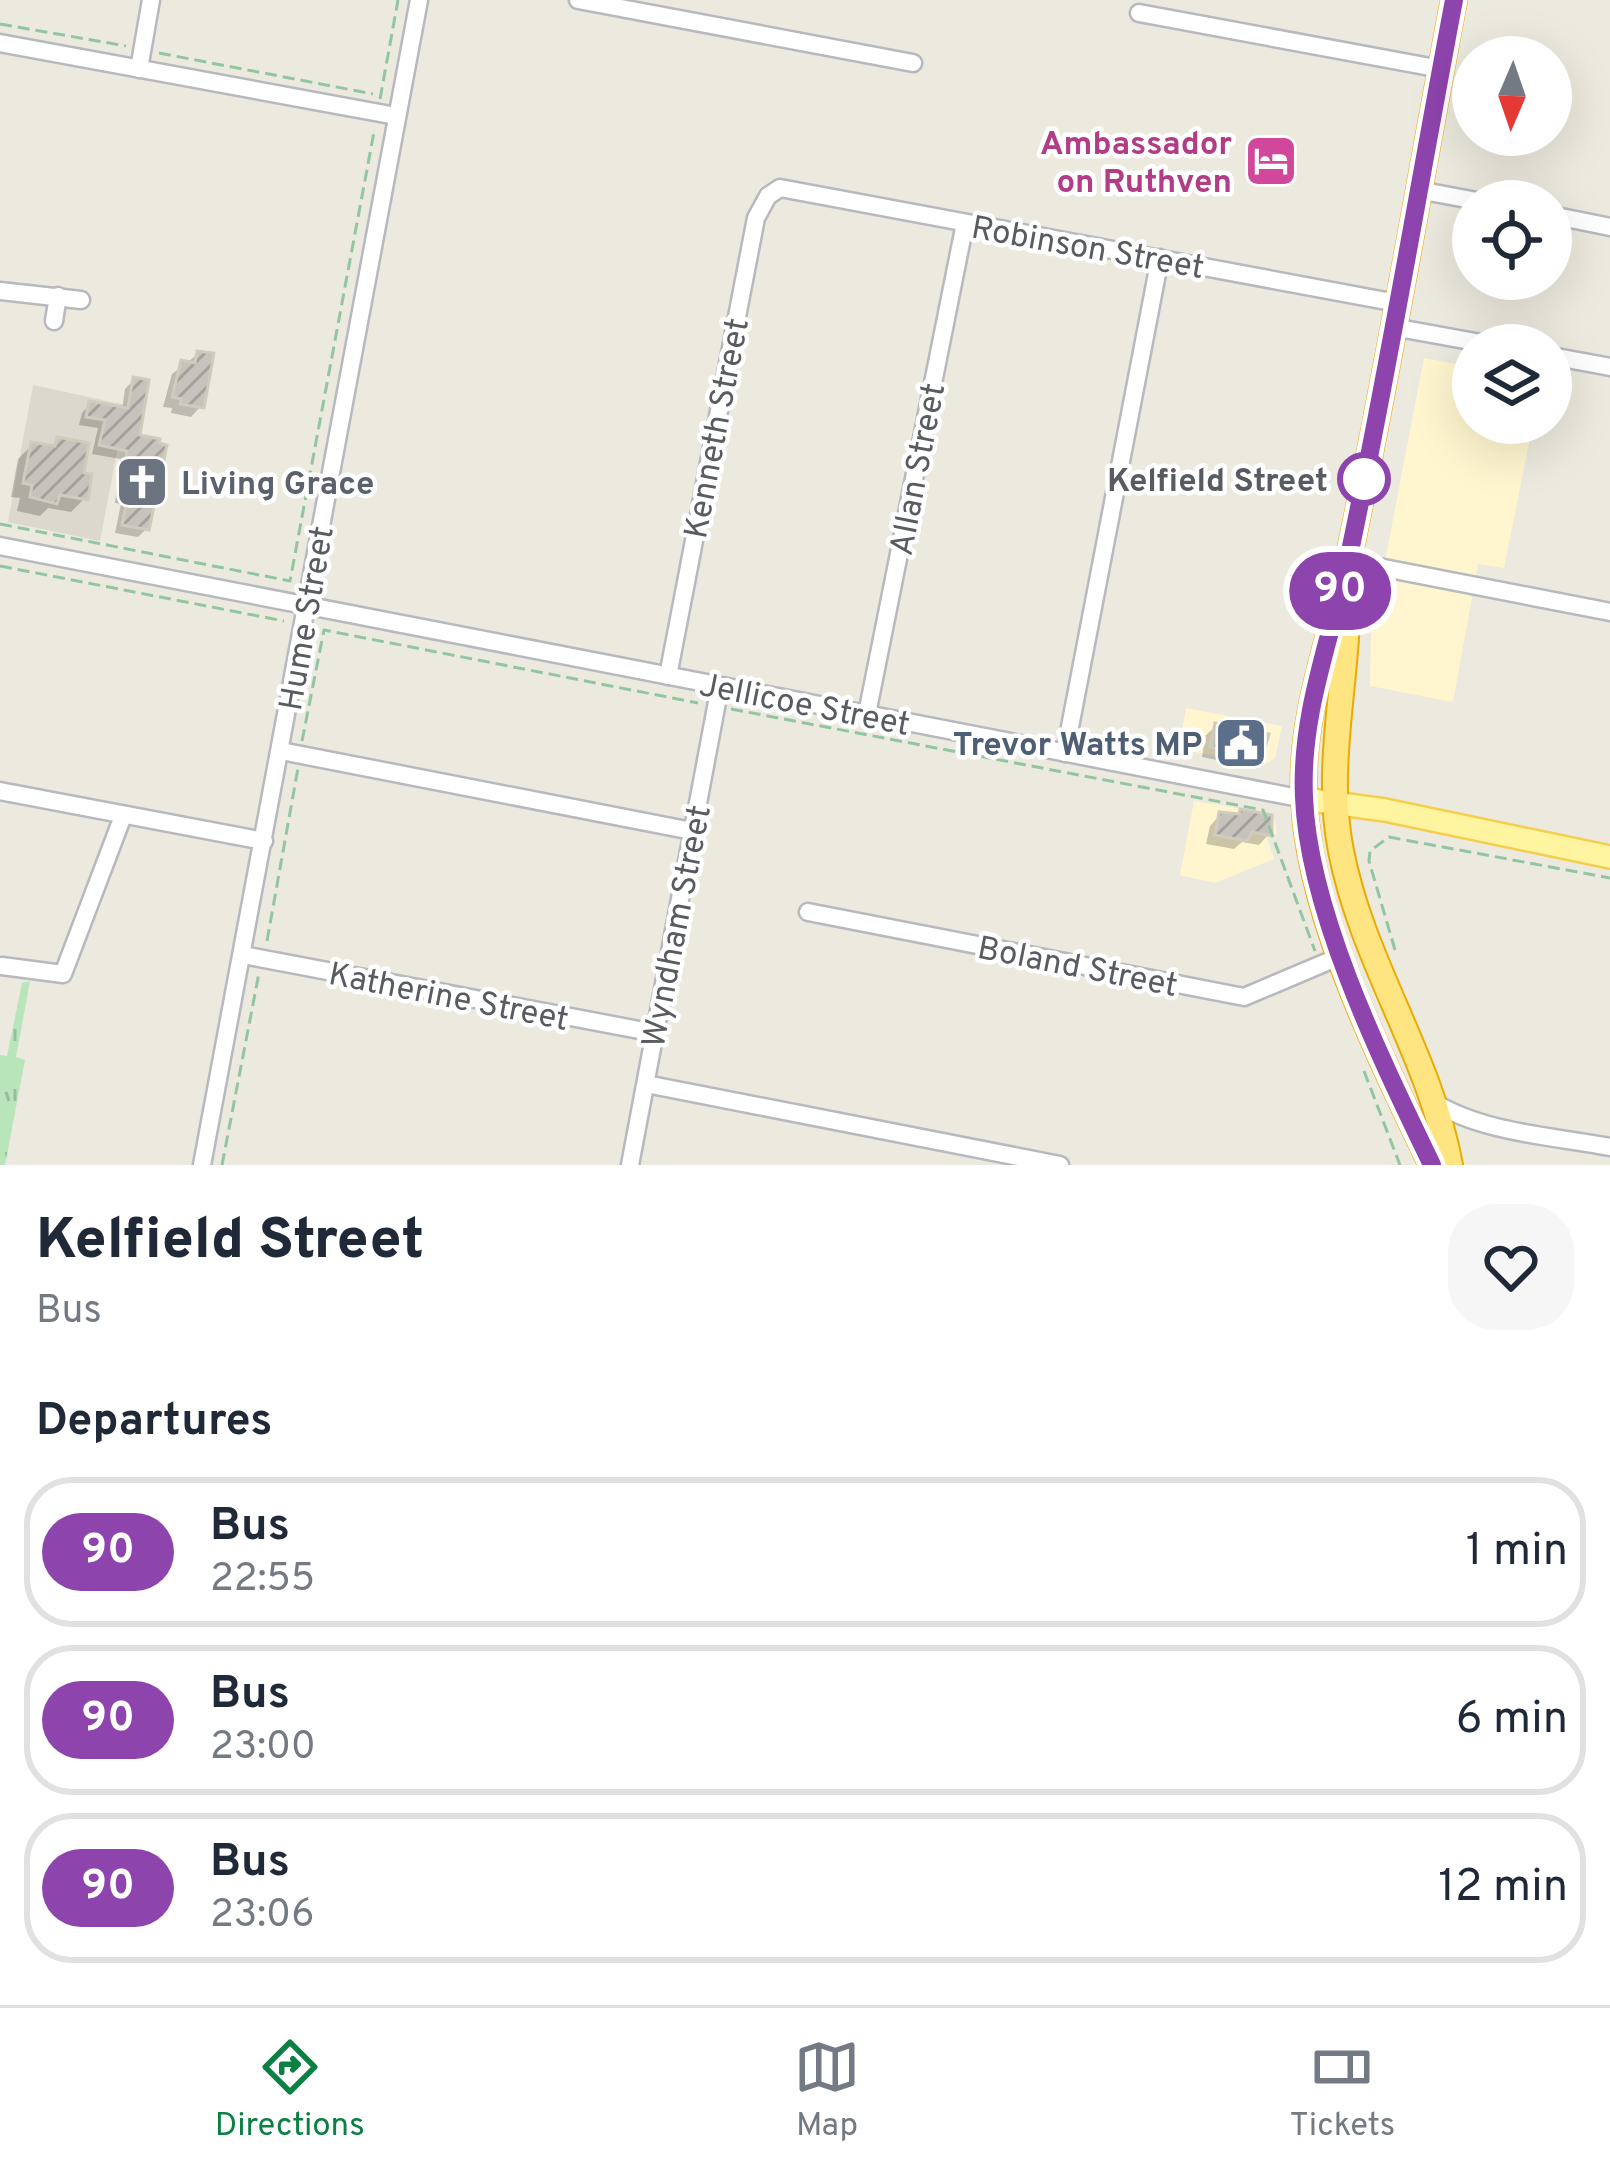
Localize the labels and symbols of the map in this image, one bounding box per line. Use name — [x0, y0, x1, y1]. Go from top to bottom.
north arrow — [1452, 36, 1572, 156]
place label: Ambassador on Ruthven — [1040, 125, 1232, 205]
hotel icon: Ambassador on Ruthven — [1243, 133, 1299, 189]
street label: Robinson Street — [968, 209, 1207, 291]
street label: Kenneth Street — [677, 315, 761, 542]
street label: Allan Street — [883, 380, 957, 560]
church icon: Living Grace — [114, 454, 170, 510]
marker: Kelfield Street — [1339, 454, 1389, 504]
place label: Kelfield Street — [1107, 462, 1328, 504]
place label: Living Grace — [181, 465, 374, 507]
street label: Hume Street — [272, 523, 346, 714]
line badge: 90 — [1286, 552, 1394, 630]
street label: Jellicoe Street — [695, 666, 913, 748]
public building icon: Trevor Watts MP — [1213, 715, 1269, 771]
place label: Trevor Watts MP — [953, 726, 1202, 768]
street label: Wyndham Street — [635, 802, 723, 1051]
street label: Boland Street — [974, 929, 1181, 1009]
street label: Katherine Street — [325, 955, 572, 1043]

